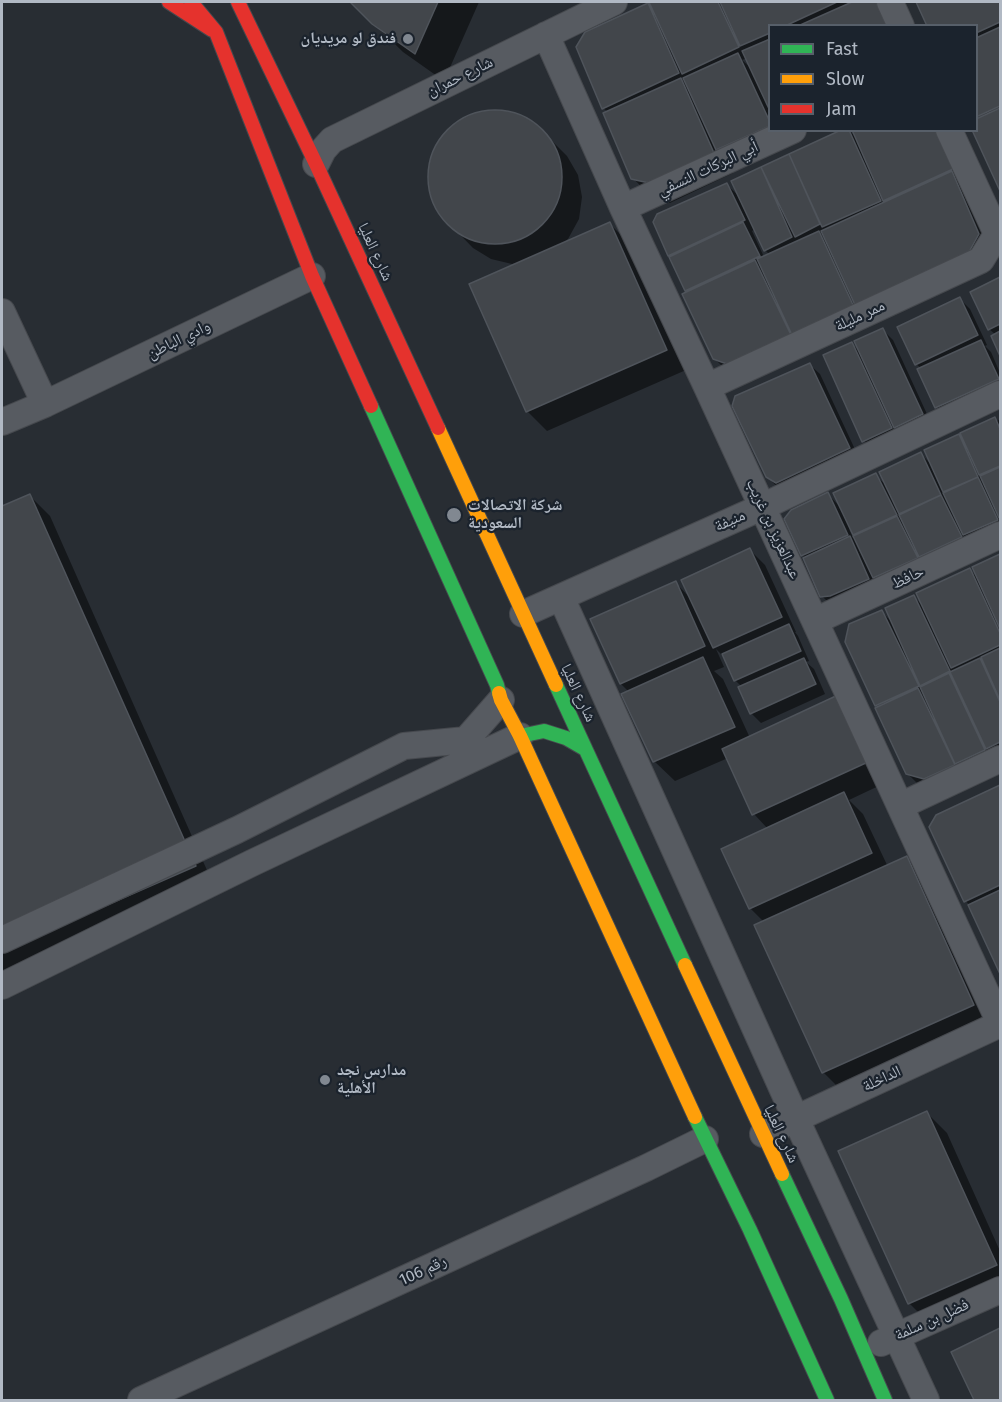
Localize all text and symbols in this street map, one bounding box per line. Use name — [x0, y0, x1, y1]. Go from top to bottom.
legend — [768, 24, 978, 132]
place label: فندق لو مريديان — [301, 29, 396, 49]
marker: فندق لو مريديان — [401, 32, 415, 46]
text: Fast — [826, 38, 858, 60]
street label: شارع حمران — [424, 53, 496, 101]
text: Slow — [826, 68, 864, 90]
text: Jam — [826, 98, 857, 120]
street label: أبي البركات النسفي — [655, 137, 761, 201]
street label: شارع العليا — [353, 220, 397, 284]
street label: ممر مليلة — [832, 296, 888, 336]
street label: وادي الباطن — [144, 316, 214, 364]
street label: عبدالعزيز بن غريب — [741, 476, 805, 582]
place label: شركة الاتصالات السعودية — [468, 496, 562, 534]
marker: شركة الاتصالات السعودية — [445, 506, 463, 524]
street label: منيفة — [712, 506, 748, 536]
street label: حافظ — [889, 562, 927, 594]
street label: شارع العليا — [556, 661, 600, 725]
place label: مدارس نجد الأهلية — [337, 1061, 406, 1099]
street label: الداخلة — [860, 1062, 904, 1096]
marker: مدارس نجد الأهلية — [318, 1073, 332, 1087]
street label: شارع العليا — [759, 1102, 803, 1166]
street label: رقم 106 — [396, 1252, 450, 1290]
street label: فضل بن سلمة — [892, 1295, 972, 1345]

